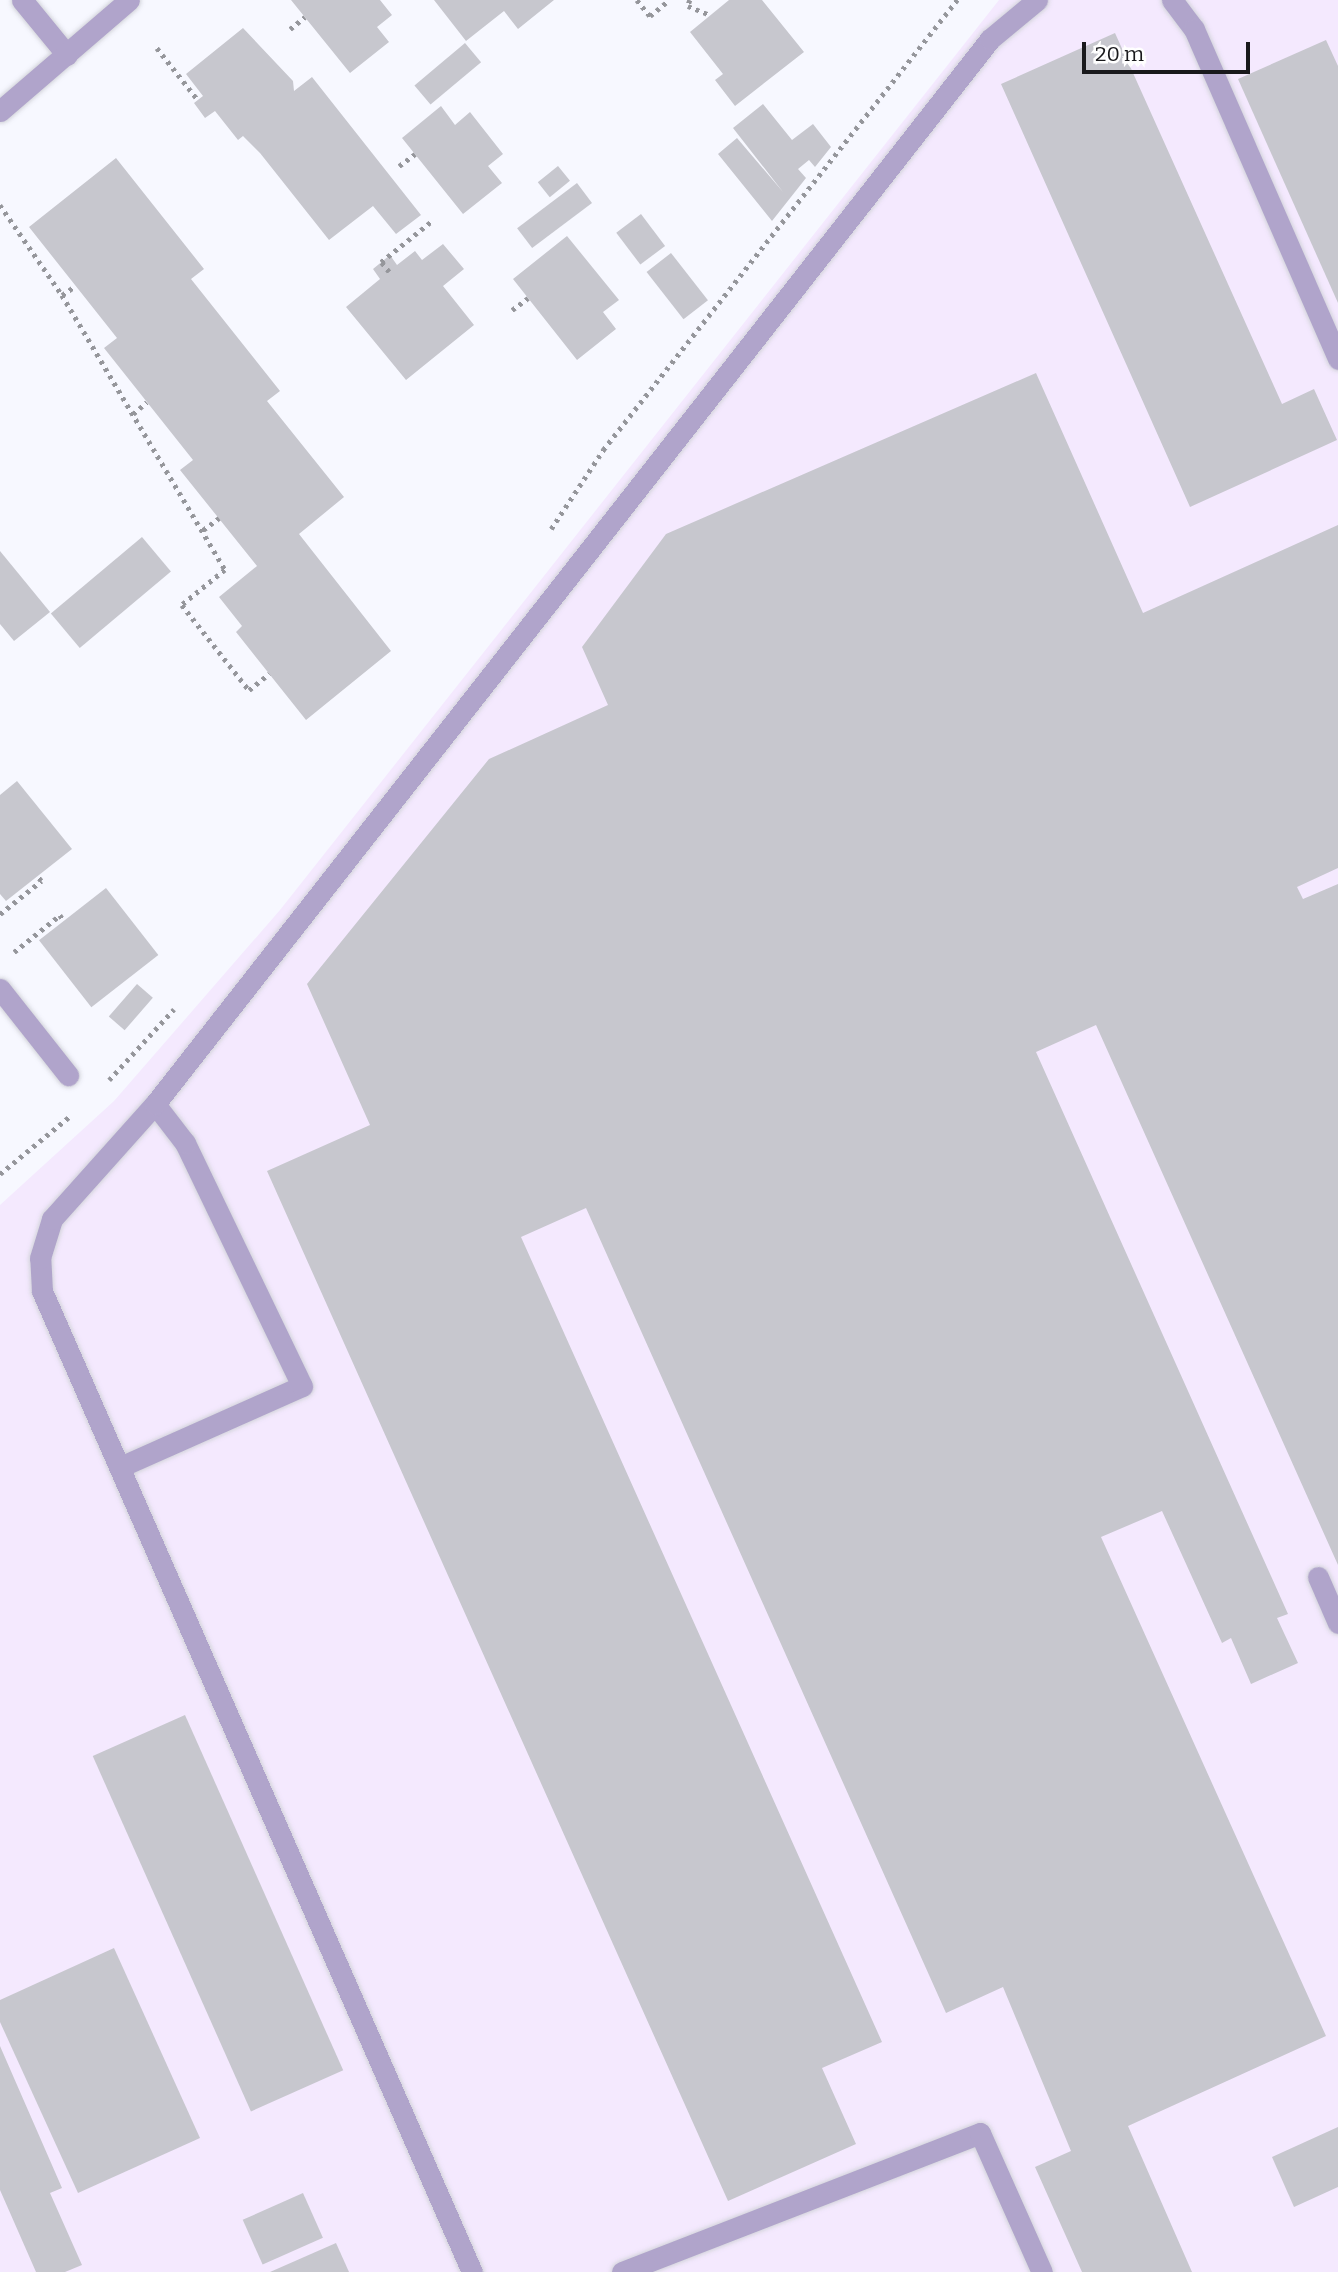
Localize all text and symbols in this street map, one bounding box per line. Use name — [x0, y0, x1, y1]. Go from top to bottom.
scale bar — [1086, 28, 1254, 72]
text: 20 m — [1095, 41, 1144, 67]

